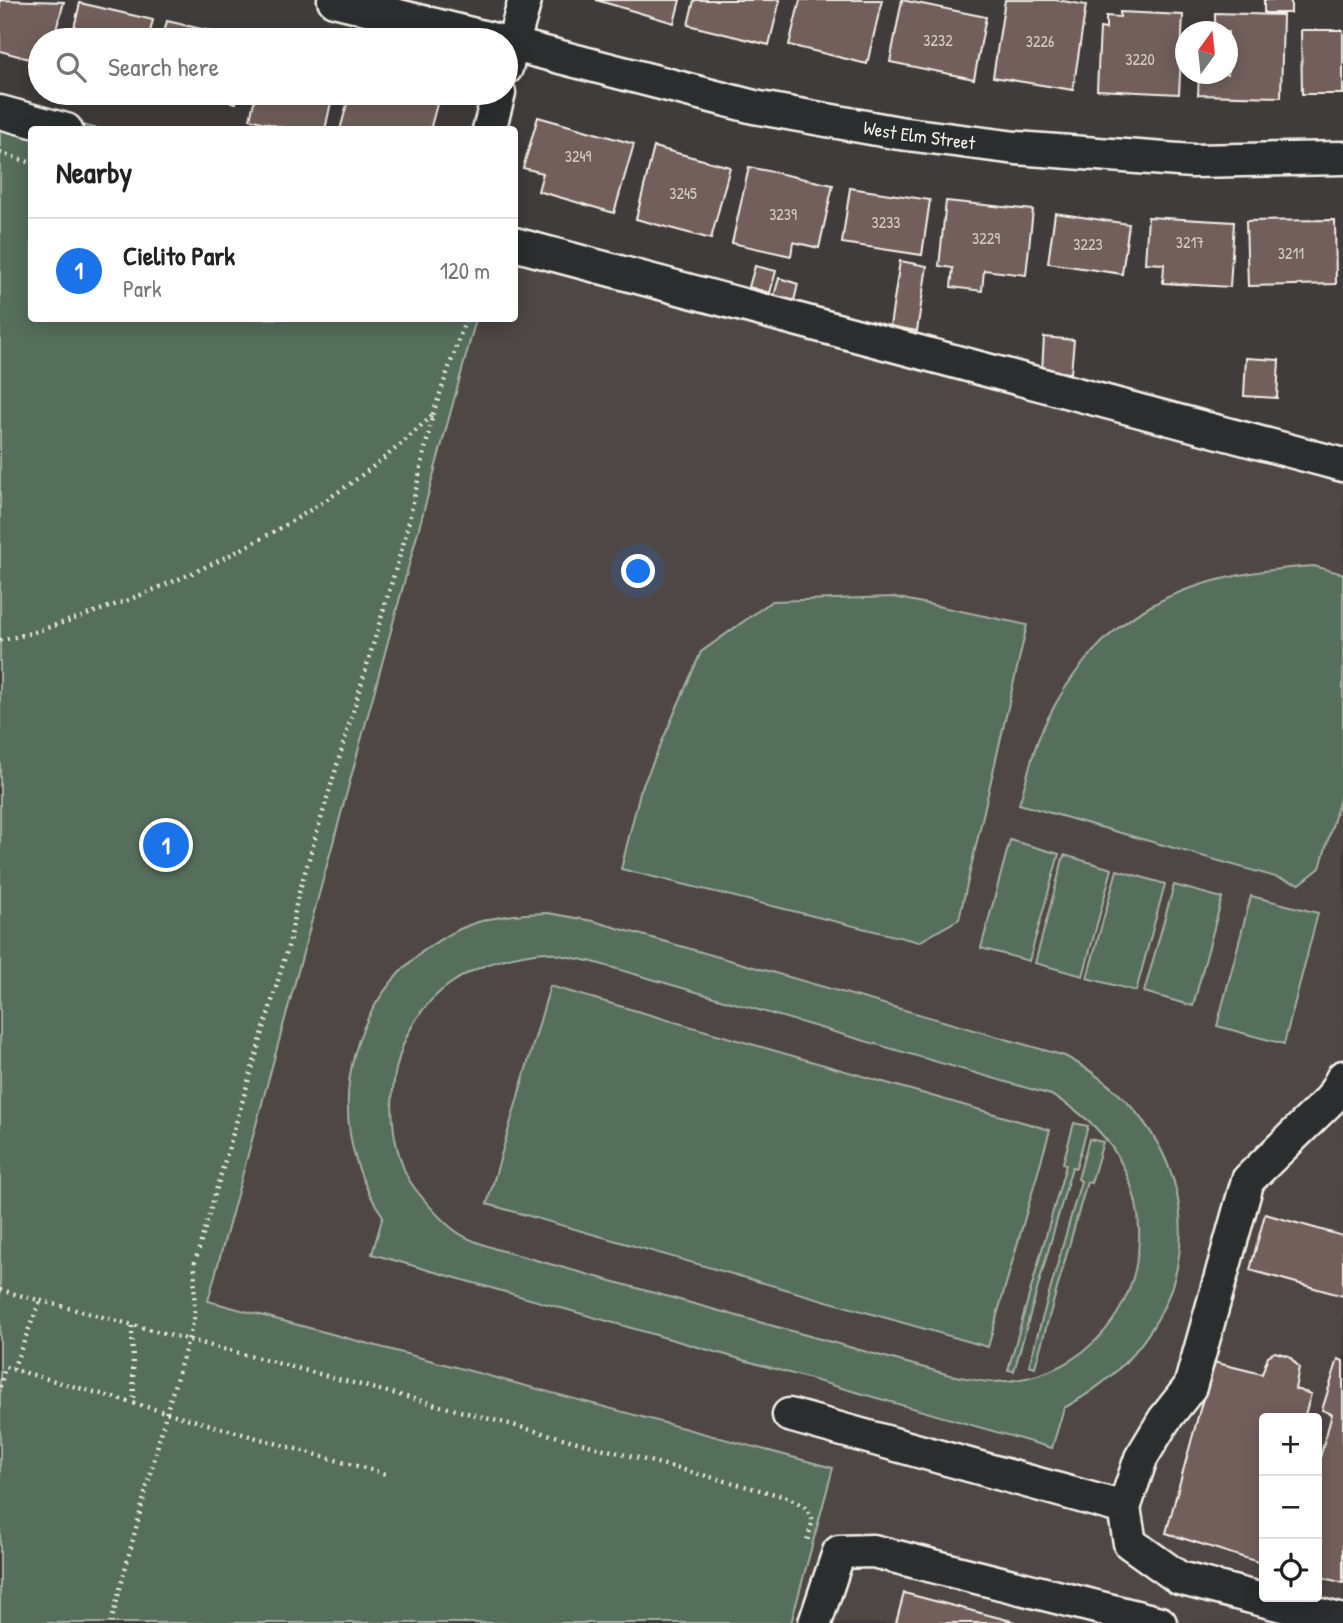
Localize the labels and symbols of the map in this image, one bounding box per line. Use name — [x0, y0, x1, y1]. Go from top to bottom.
north arrow — [1175, 21, 1238, 84]
house number: 3232 — [923, 29, 953, 51]
house number: 3226 — [1026, 30, 1054, 52]
house number: 3220 — [1125, 48, 1155, 70]
street label: West Elm Street — [862, 114, 977, 156]
house number: 3249 — [565, 145, 591, 167]
house number: 3245 — [669, 182, 697, 204]
house number: 3239 — [769, 203, 797, 225]
house number: 3233 — [872, 211, 901, 233]
house number: 3229 — [972, 227, 1000, 249]
house number: 3217 — [1176, 231, 1204, 253]
house number: 3223 — [1073, 233, 1103, 255]
house number: 3211 — [1278, 242, 1304, 264]
your location — [621, 554, 655, 588]
pin: 1 — [143, 819, 189, 871]

